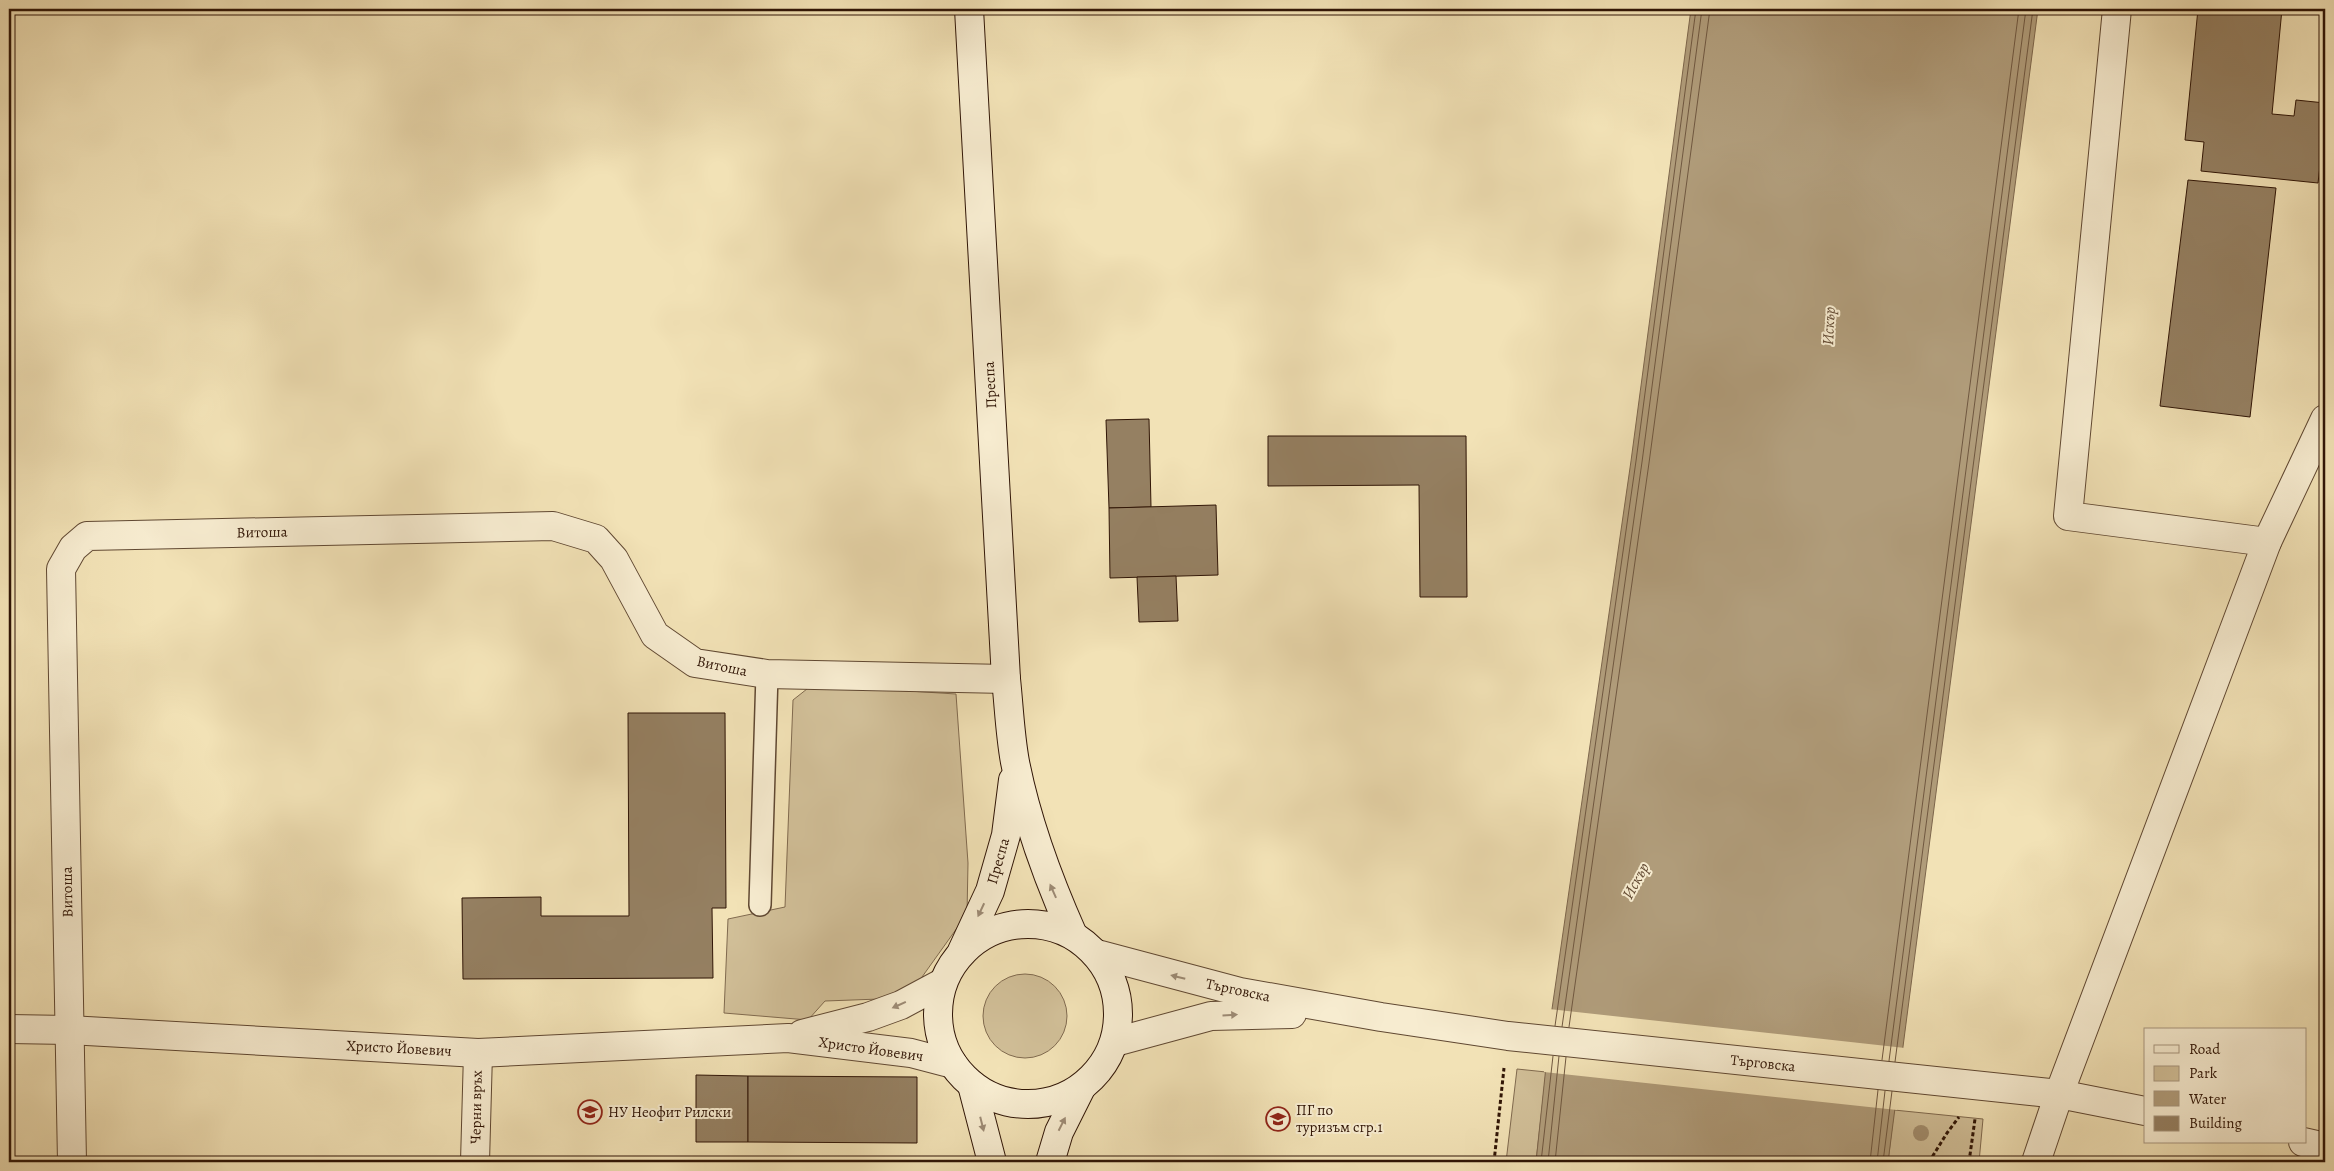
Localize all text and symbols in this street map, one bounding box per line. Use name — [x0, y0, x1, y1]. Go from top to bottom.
water label: Искър — [1817, 306, 1841, 346]
street label: Преспа — [979, 361, 1001, 409]
street label: Витоша — [236, 522, 288, 542]
street label: Витоша — [695, 651, 749, 681]
street label: Преспа — [982, 835, 1014, 886]
water label: Искър — [1617, 859, 1655, 903]
street label: Витоша — [57, 866, 77, 918]
one-way arrow — [1049, 884, 1057, 898]
one-way arrow — [976, 903, 984, 917]
one-way arrow — [1171, 973, 1186, 981]
street label: Търговска — [1204, 973, 1272, 1007]
one-way arrow — [892, 1002, 906, 1010]
one-way arrow — [1223, 1011, 1239, 1019]
legend — [2144, 1028, 2306, 1144]
street label: Христо Йовевич — [817, 1032, 925, 1066]
street label: Христо Йовевич — [346, 1035, 452, 1061]
text: Road — [2189, 1039, 2221, 1059]
street label: Търговска — [1729, 1050, 1797, 1076]
text: Park — [2189, 1063, 2218, 1083]
street label: Черни връх — [465, 1069, 487, 1144]
text: Water — [2188, 1089, 2226, 1109]
school or university icon: НУ Неофит Рилски — [577, 1099, 603, 1125]
place label: ПГ по туризъм сгр.1 — [1296, 1100, 1383, 1137]
place label: НУ Неофит Рилски — [608, 1102, 732, 1122]
school or university icon: ПГ по туризъм сгр.1 — [1265, 1106, 1291, 1132]
text: Building — [2189, 1113, 2242, 1133]
one-way arrow — [978, 1116, 986, 1131]
one-way arrow — [1059, 1117, 1067, 1131]

